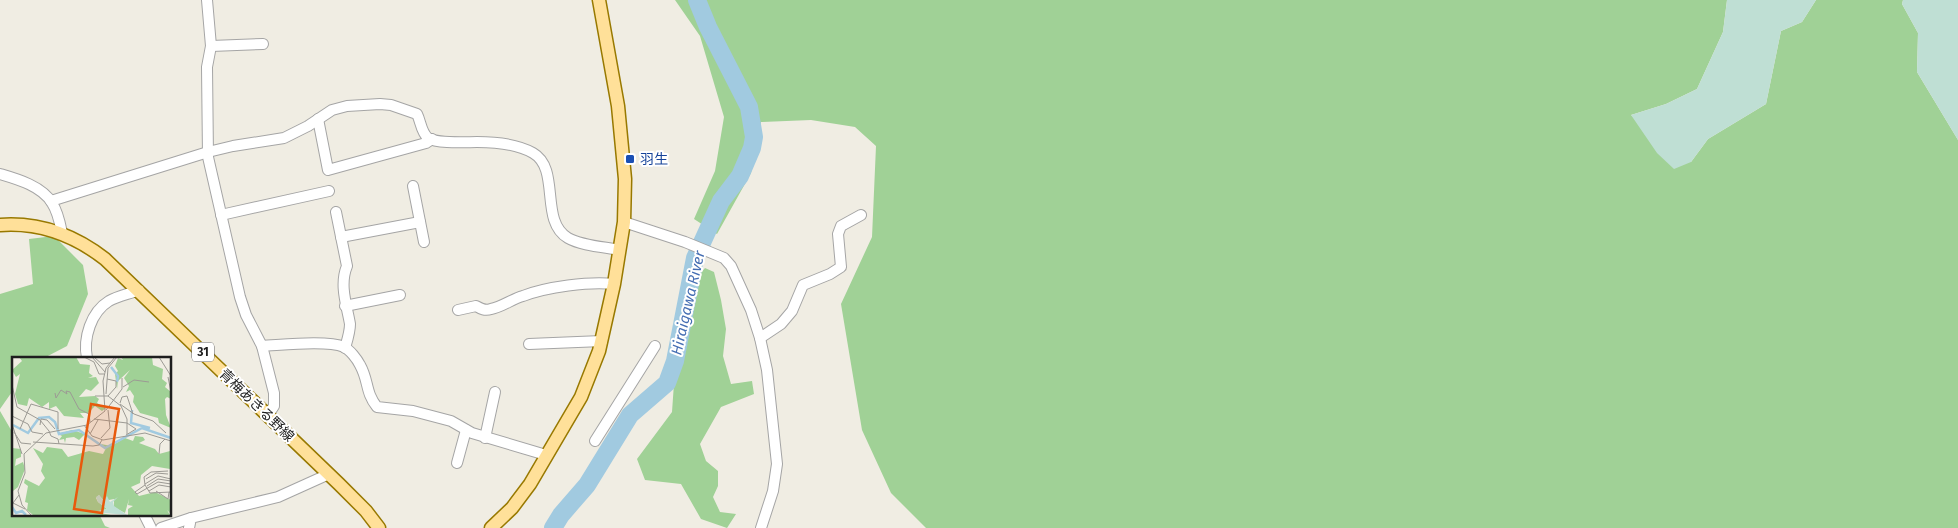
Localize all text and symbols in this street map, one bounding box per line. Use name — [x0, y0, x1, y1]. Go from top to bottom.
place label: 羽生 — [640, 151, 668, 168]
marker: 羽生 — [624, 153, 636, 165]
water label: Hiraigawa River — [667, 248, 709, 357]
road number: 31 — [192, 342, 214, 362]
inset map — [12, 357, 171, 516]
street label: 青梅あきる野線 — [216, 365, 298, 445]

